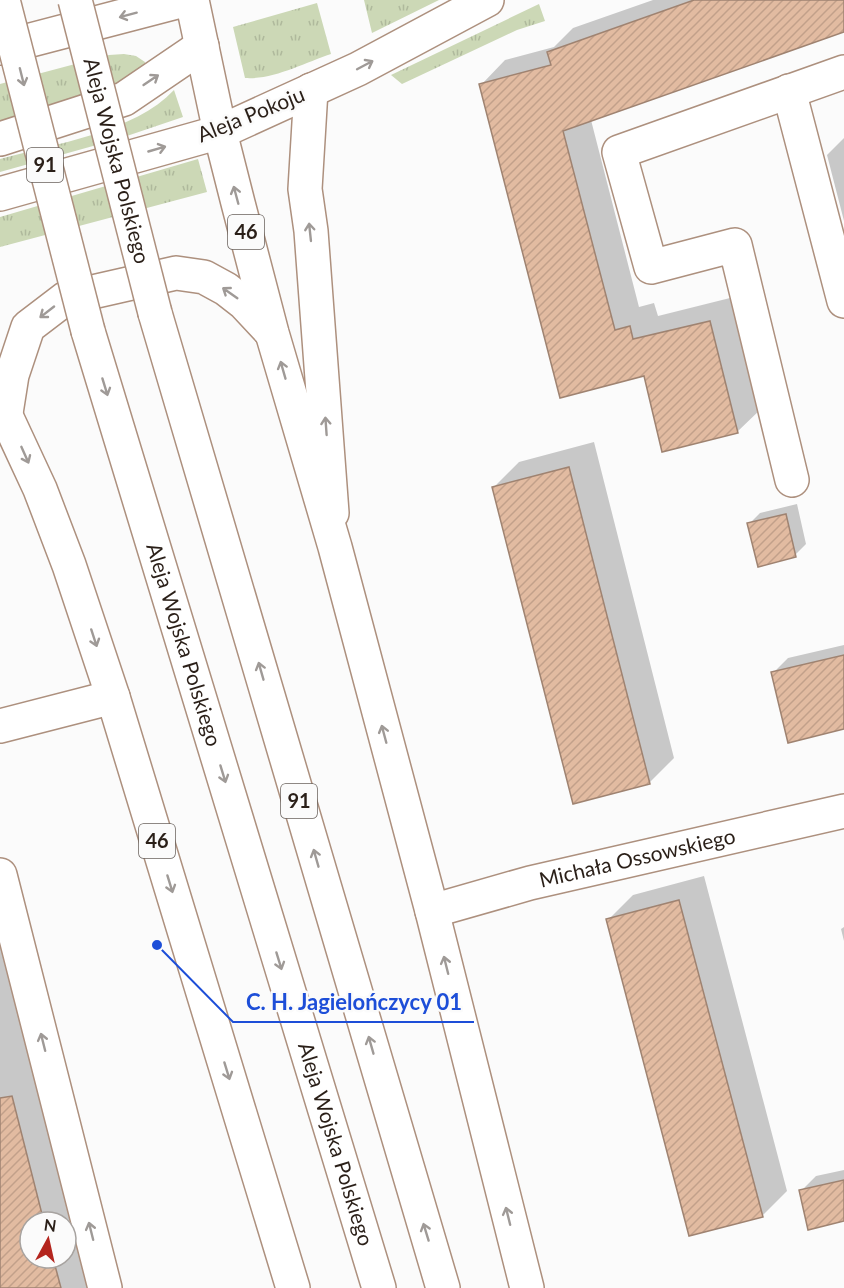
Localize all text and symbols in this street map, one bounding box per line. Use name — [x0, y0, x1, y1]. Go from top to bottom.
one-way arrow — [119, 9, 138, 21]
street label: Aleja Wojska Polskiego — [79, 55, 156, 266]
one-way arrow — [355, 59, 373, 71]
one-way arrow — [17, 67, 29, 86]
one-way arrow — [143, 74, 159, 86]
street label: Aleja Pokoju — [193, 81, 308, 147]
one-way arrow — [147, 143, 166, 154]
road number: 91 — [27, 148, 63, 182]
one-way arrow — [229, 186, 241, 205]
road number: 46 — [228, 215, 264, 249]
one-way arrow — [305, 222, 316, 242]
one-way arrow — [223, 287, 239, 299]
one-way arrow — [40, 306, 56, 319]
one-way arrow — [277, 361, 288, 380]
one-way arrow — [100, 377, 111, 396]
one-way arrow — [320, 416, 331, 436]
one-way arrow — [20, 446, 31, 464]
street label: Aleja Wojska Polskiego — [142, 540, 228, 749]
one-way arrow — [89, 628, 100, 647]
one-way arrow — [255, 662, 266, 681]
one-way arrow — [377, 724, 389, 743]
one-way arrow — [218, 764, 229, 783]
road number: 91 — [281, 784, 317, 818]
street label: Michała Ossowskiego — [536, 822, 738, 892]
road number: 46 — [139, 824, 175, 858]
one-way arrow — [310, 849, 321, 868]
one-way arrow — [165, 874, 176, 893]
one-way arrow — [274, 951, 285, 970]
one-way arrow — [439, 956, 451, 975]
callout: C. H. Jagielończycy 01 — [233, 982, 474, 1022]
text: C. H. Jagielończycy 01 — [246, 988, 462, 1015]
one-way arrow — [36, 1033, 48, 1052]
one-way arrow — [365, 1036, 376, 1055]
street label: Aleja Wojska Polskiego — [294, 1039, 379, 1249]
one-way arrow — [222, 1061, 233, 1080]
one-way arrow — [501, 1207, 513, 1226]
north arrow — [18, 1210, 78, 1270]
text: N — [43, 1214, 58, 1235]
one-way arrow — [84, 1222, 96, 1241]
one-way arrow — [420, 1223, 431, 1242]

